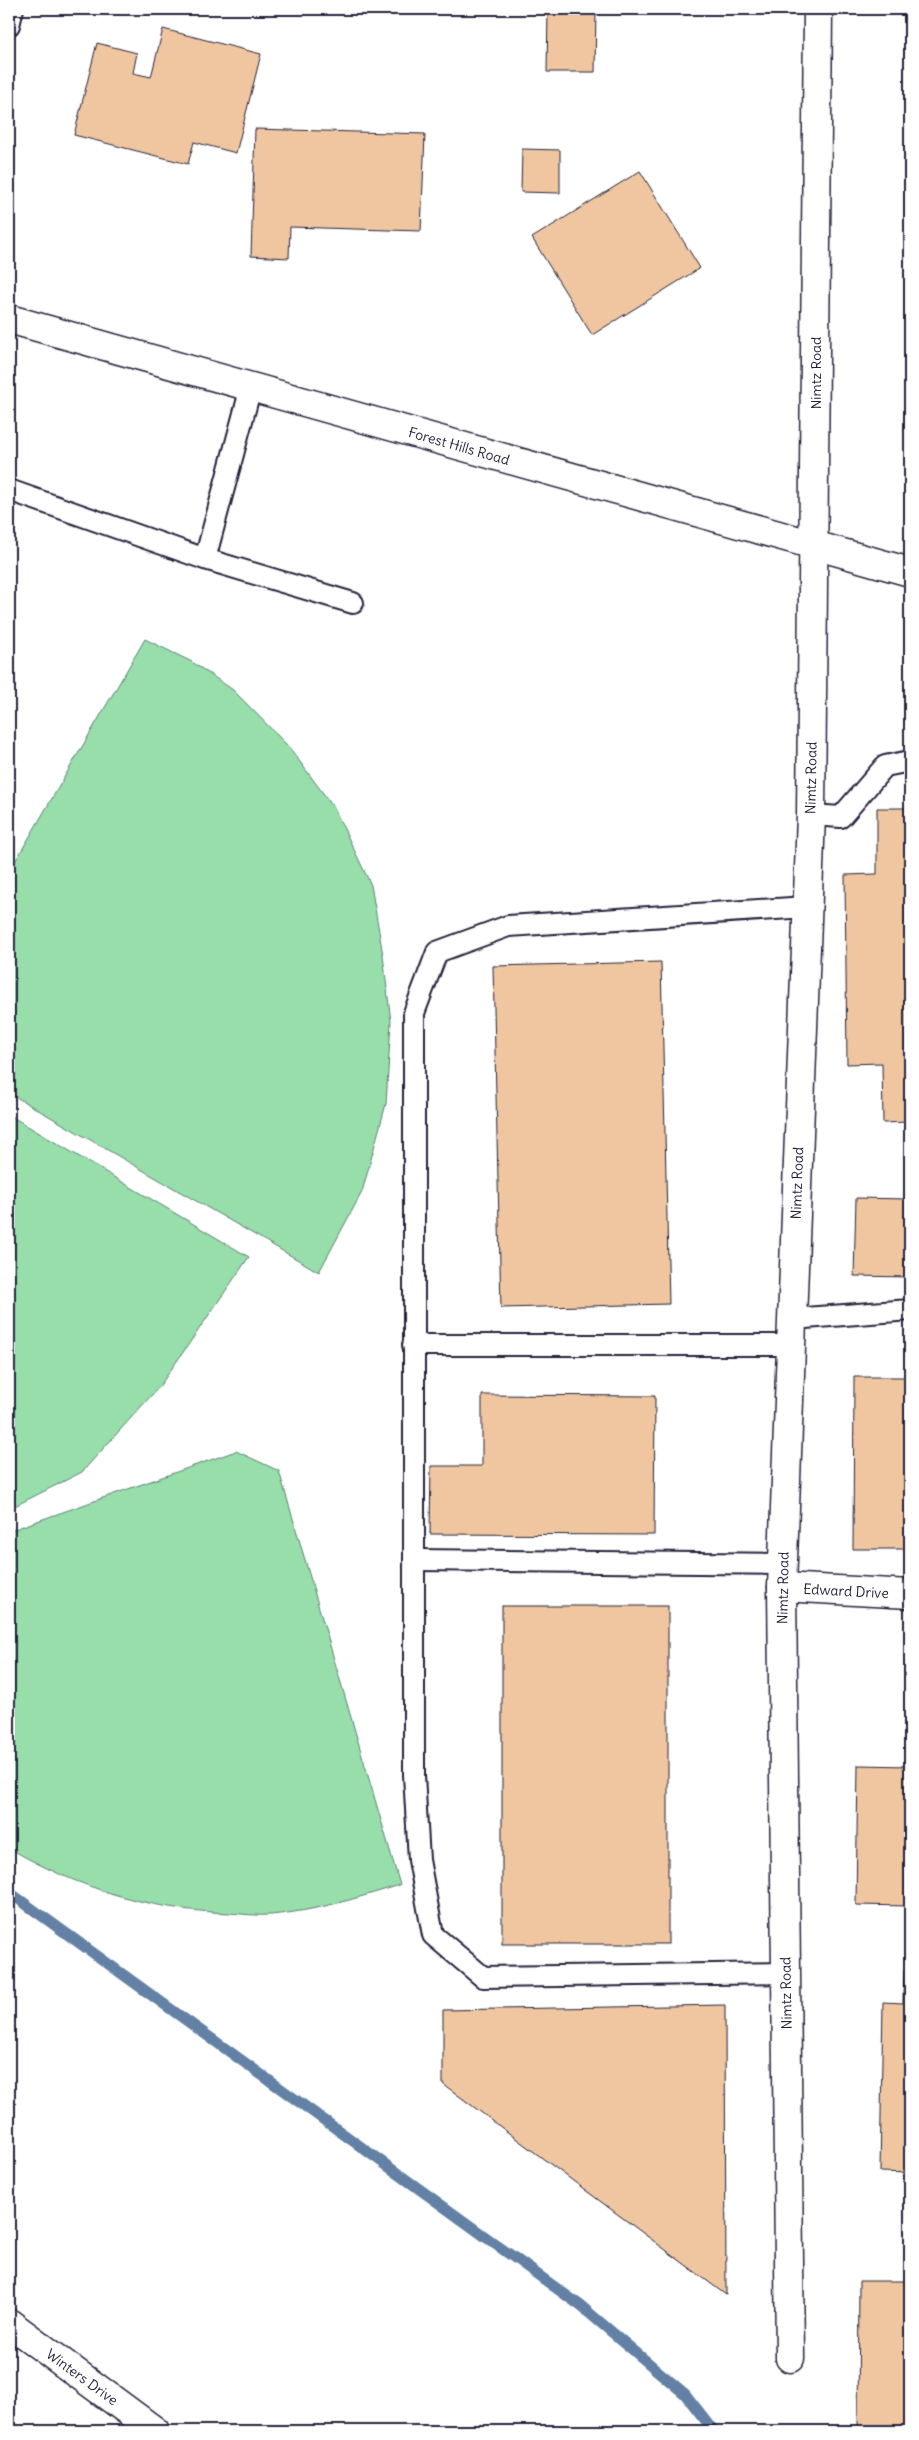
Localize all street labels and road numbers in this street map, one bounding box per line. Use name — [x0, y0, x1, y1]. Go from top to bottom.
street label: Nimtz Road — [807, 337, 825, 409]
street label: Forest Hills Road — [406, 423, 512, 469]
street label: Nimtz Road — [801, 742, 821, 814]
street label: Nimtz Road — [787, 1146, 807, 1220]
street label: Nimtz Road — [773, 1552, 793, 1624]
street label: Edward Drive — [803, 1580, 889, 1602]
street label: Nimtz Road — [776, 1957, 796, 2029]
street label: Winters Drive — [43, 2345, 121, 2409]

